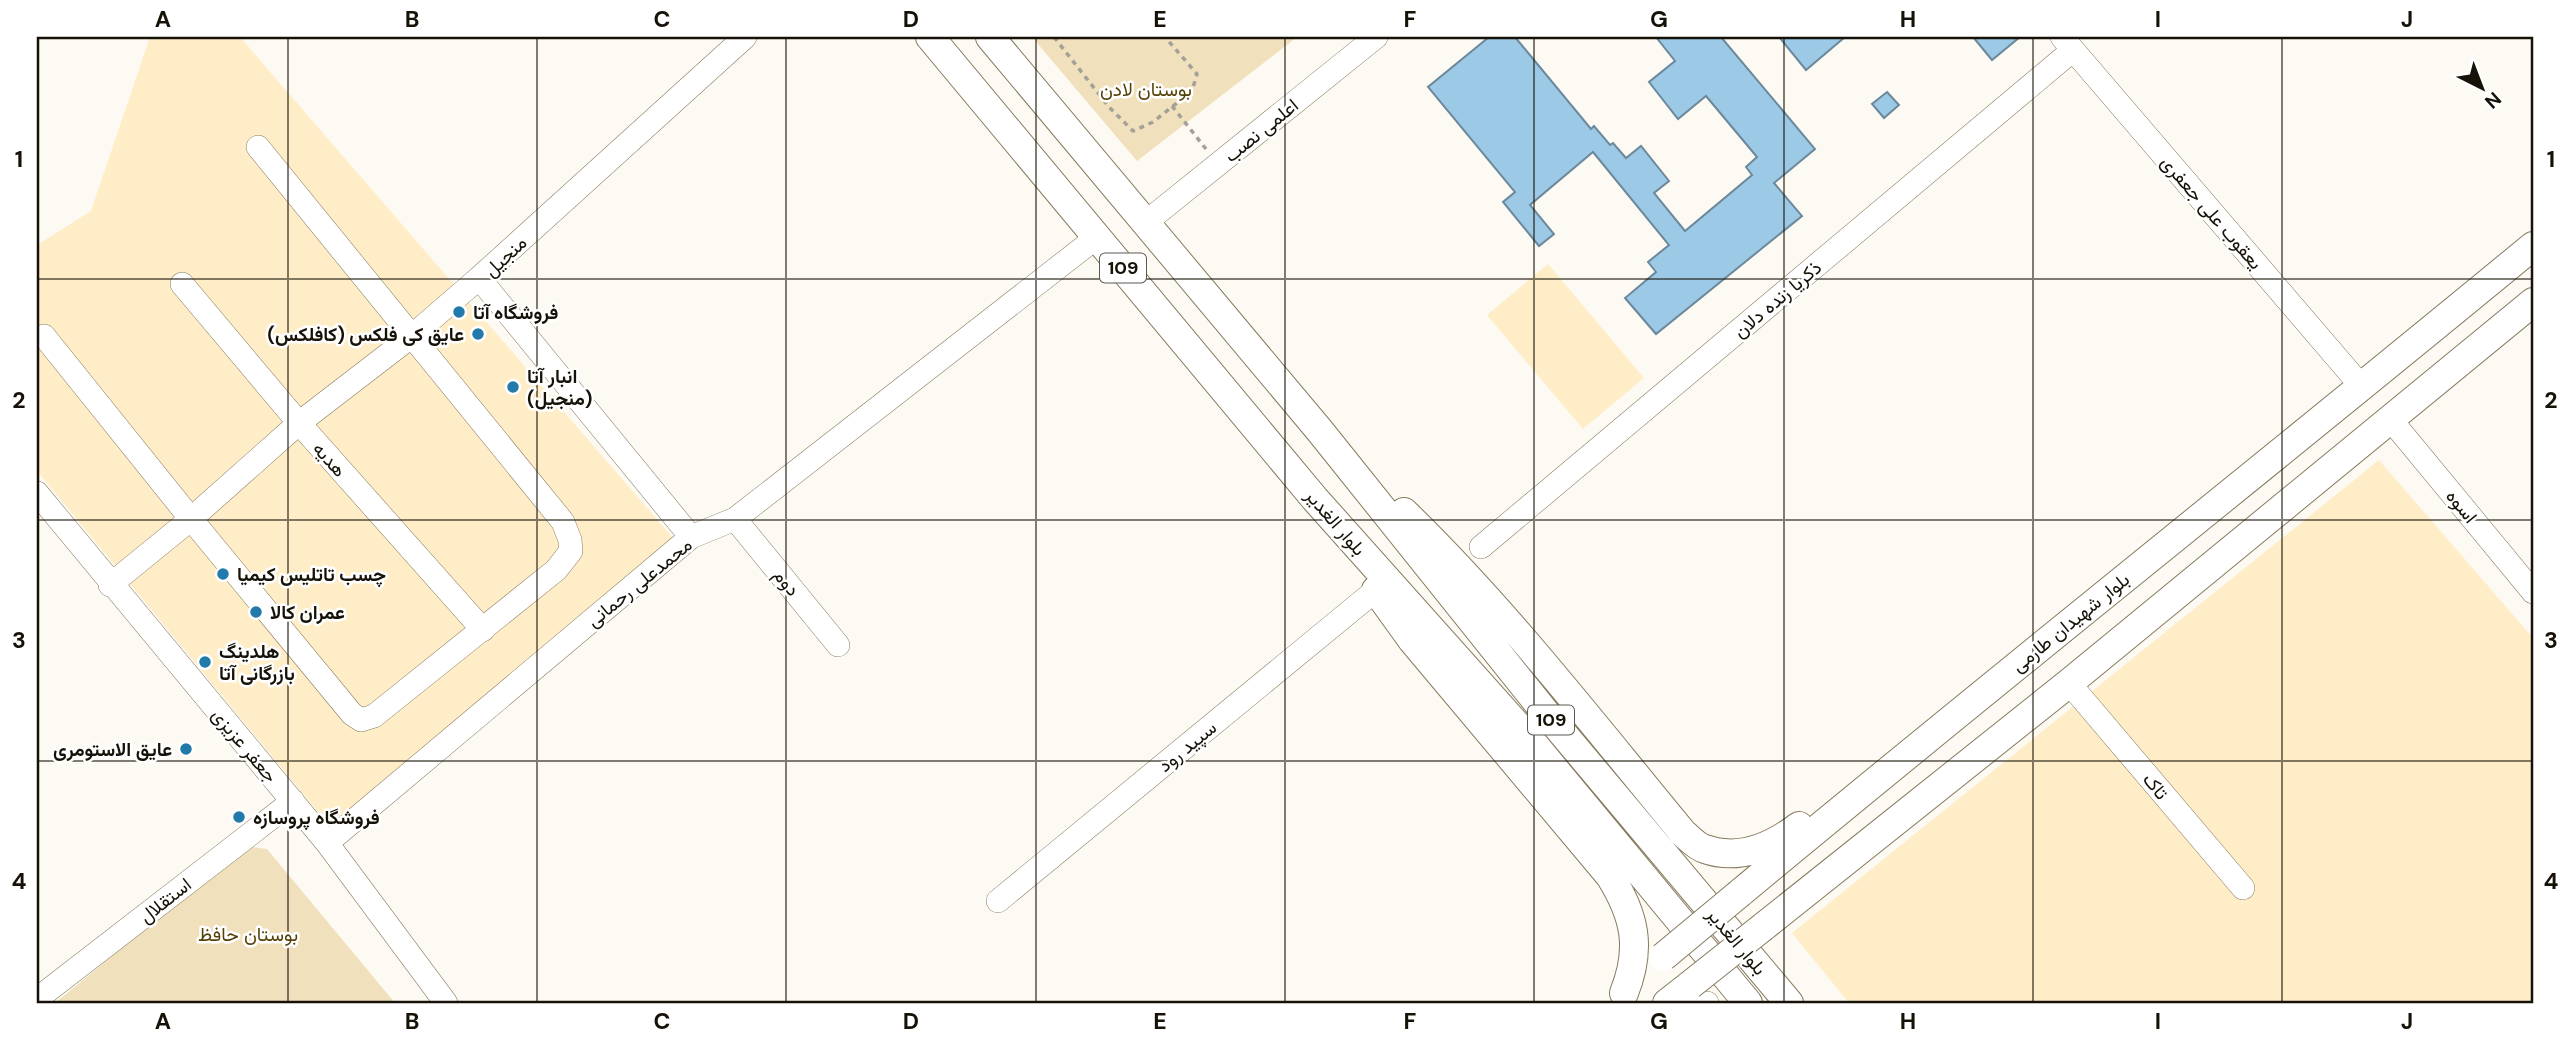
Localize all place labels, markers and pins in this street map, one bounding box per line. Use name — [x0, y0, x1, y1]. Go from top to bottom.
place label: فروشگاه آتا — [473, 300, 558, 325]
marker: فروشگاه آتا — [451, 304, 467, 320]
place label: عایق کی فلکس (کافلکس) — [267, 322, 464, 347]
marker: عایق کی فلکس (کافلکس) — [470, 326, 486, 342]
place label: انبار آتا (منجیل) — [527, 364, 593, 411]
marker: انبار آتا (منجیل) — [505, 379, 521, 395]
place label: چسب تاتلیس کیمیا — [237, 562, 386, 588]
marker: چسب تاتلیس کیمیا — [215, 566, 231, 582]
place label: عمران کالا — [270, 600, 345, 625]
marker: عمران کالا — [248, 604, 264, 620]
place label: هلدینگ بازرگانی آتا — [219, 639, 295, 686]
marker: هلدینگ بازرگانی آتا — [197, 654, 213, 670]
place label: عایق الاستومری — [53, 737, 172, 762]
marker: عایق الاستومری — [178, 741, 194, 757]
place label: فروشگاه پروسازه — [253, 805, 380, 831]
marker: فروشگاه پروسازه — [231, 809, 247, 825]

